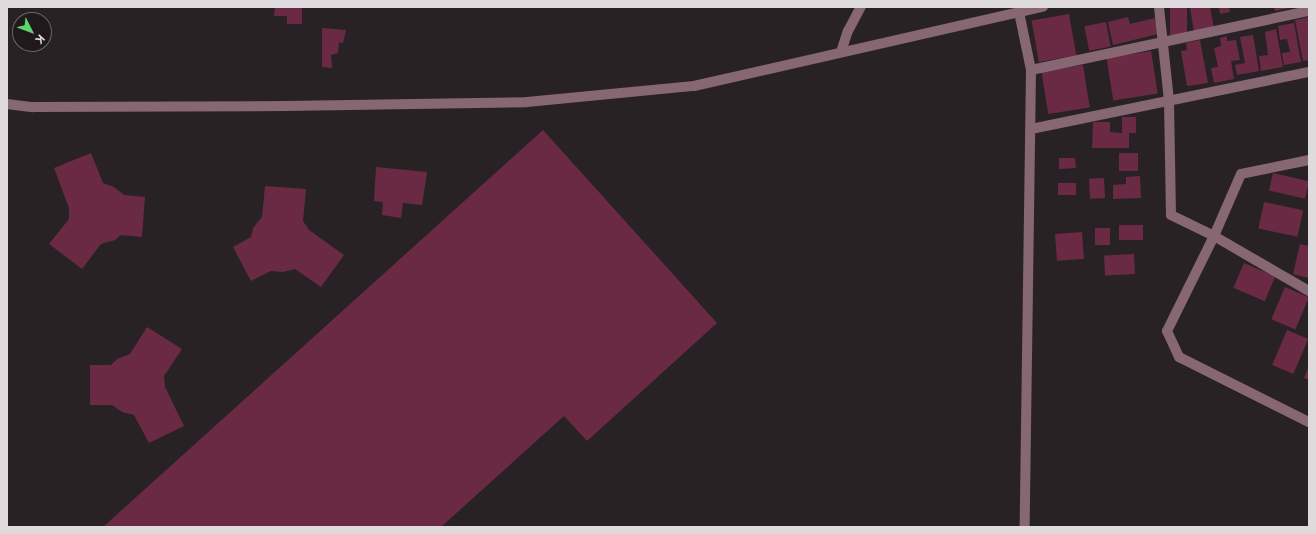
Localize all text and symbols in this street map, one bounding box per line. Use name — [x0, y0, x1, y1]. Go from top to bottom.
north arrow — [12, 12, 52, 52]
text: K — [32, 32, 48, 47]

